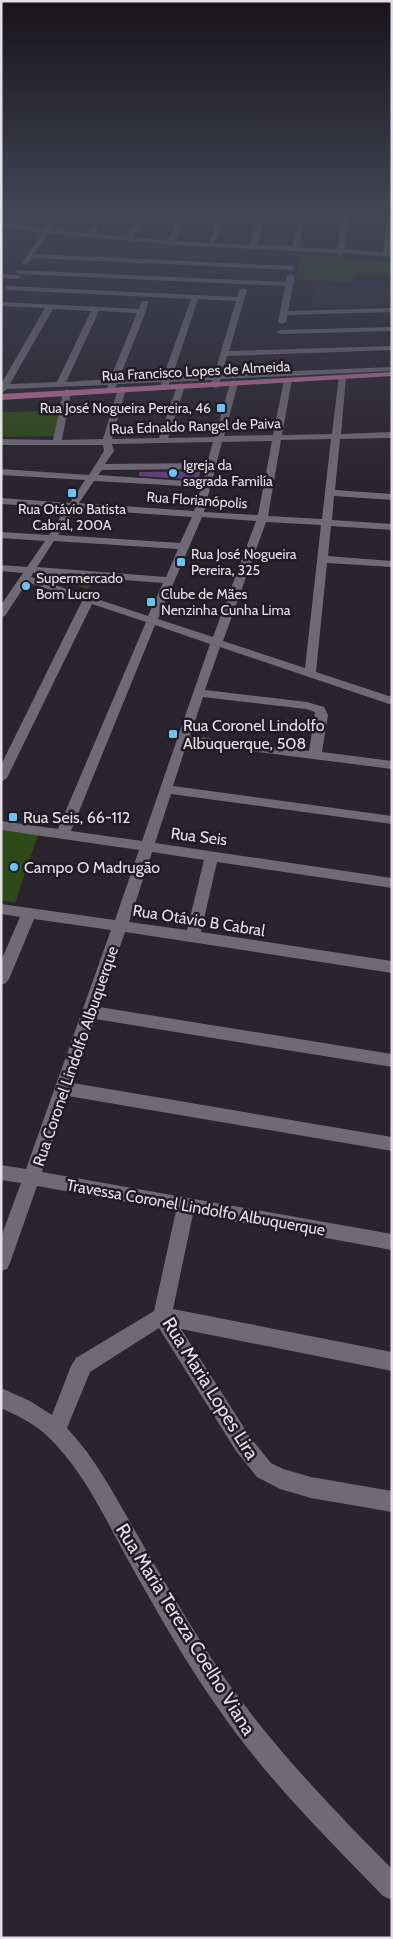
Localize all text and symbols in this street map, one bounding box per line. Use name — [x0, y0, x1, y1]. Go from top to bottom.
street label: Rua Francisco Lopes de Almeida — [101, 357, 291, 385]
place label: Rua José Nogueira Pereira, 46 — [40, 399, 211, 417]
marker: Rua José Nogueira Pereira, 46 — [215, 402, 227, 414]
street label: Rua Ednaldo Rangel de Paiva — [111, 414, 281, 438]
place label: Igreja da sagrada Familía — [183, 456, 273, 490]
marker: Igreja da sagrada Familía — [167, 467, 179, 479]
marker: Rua Otávio Batista Cabral, 200A — [66, 487, 78, 499]
street label: Rua Florianópolis — [146, 488, 248, 513]
place label: Rua Otávio Batista Cabral, 200A — [18, 500, 126, 534]
place label: Rua José Nogueira Pereira, 325 — [191, 545, 297, 579]
marker: Rua José Nogueira Pereira, 325 — [175, 556, 187, 568]
place label: Supermercado Bom Lucro — [36, 569, 123, 603]
marker: Supermercado Bom Lucro — [20, 580, 32, 592]
place label: Clube de Mães Nenzinha Cunha Lima — [161, 585, 291, 619]
marker: Clube de Mães Nenzinha Cunha Lima — [145, 596, 157, 608]
place label: Rua Coronel Lindolfo Albuquerque, 508 — [183, 716, 325, 753]
marker: Rua Coronel Lindolfo Albuquerque, 508 — [167, 728, 179, 740]
place label: Rua Seis, 66-112 — [23, 808, 130, 827]
marker: Rua Seis, 66-112 — [7, 811, 19, 823]
street label: Rua Seis — [170, 824, 229, 849]
place label: Campo O Madrugão — [24, 858, 160, 877]
marker: Campo O Madrugão — [8, 861, 20, 873]
street label: Rua Otávio B Cabral — [131, 901, 267, 940]
street label: Rua Coronel Lindolfo Albuquerque — [29, 944, 122, 1169]
street label: Travessa Coronel Lindolfo Albuquerque — [65, 1175, 327, 1240]
street label: Rua Maria Lopes Lira — [158, 1313, 264, 1464]
street label: Rua Maria Tereza Coelho Viana — [111, 1519, 260, 1739]

